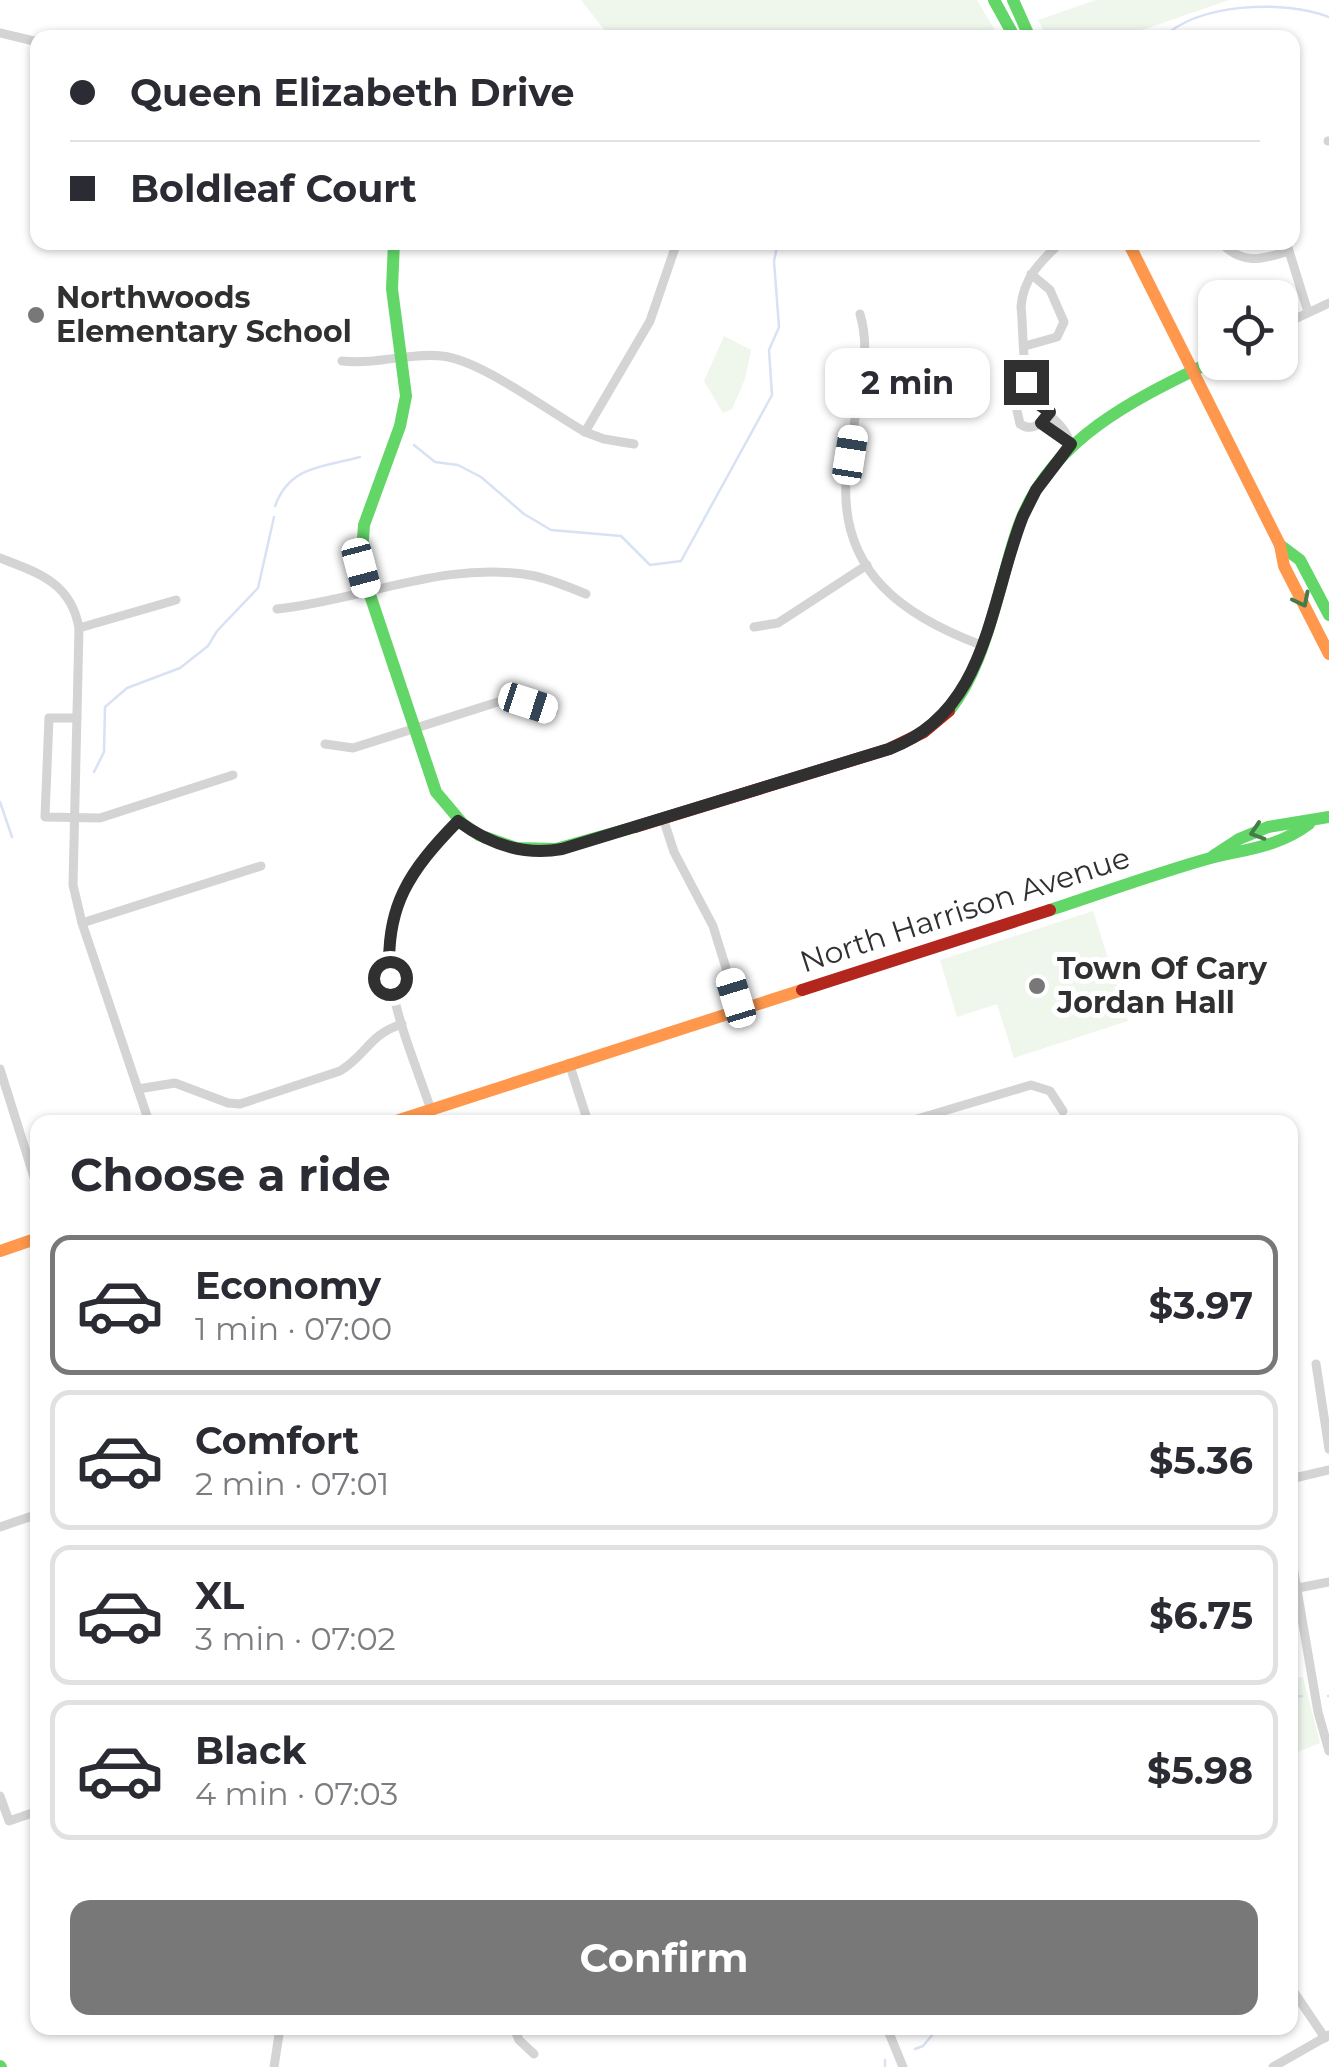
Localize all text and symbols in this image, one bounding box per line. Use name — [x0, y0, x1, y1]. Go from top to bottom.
text: Queen Elizabeth Drive — [130, 69, 575, 116]
text: Boldleaf Court — [130, 165, 417, 212]
place label: Northwoods Elementary School — [56, 279, 352, 350]
map controls — [1198, 280, 1298, 380]
button: locate — [1198, 280, 1298, 380]
marker: Northwoods Elementary School — [25, 304, 47, 326]
callout: 2 min — [826, 347, 991, 417]
route end — [1004, 360, 1049, 405]
text: 2 min — [861, 363, 954, 402]
car — [830, 423, 870, 487]
car — [339, 535, 383, 601]
one-way arrow — [1290, 590, 1309, 608]
car — [495, 679, 561, 727]
one-way arrow — [1250, 821, 1267, 841]
street label: North Harrison Avenue — [795, 839, 1134, 980]
place label: Town Of Cary Jordan Hall — [1056, 950, 1268, 1021]
route start — [368, 956, 413, 1001]
car — [713, 965, 759, 1031]
marker: Town Of Cary Jordan Hall — [1026, 975, 1048, 997]
text: Choose a ride — [70, 1147, 391, 1202]
icon: car — [75, 1260, 165, 1350]
text: Economy — [195, 1262, 381, 1309]
text: $3.97 — [1149, 1282, 1253, 1329]
text: 1 min · 07:00 — [195, 1309, 392, 1348]
icon: car — [75, 1415, 165, 1505]
text: Comfort — [195, 1417, 359, 1464]
text: $5.36 — [1149, 1437, 1253, 1484]
text: 2 min · 07:01 — [195, 1464, 389, 1503]
icon: car — [75, 1570, 165, 1660]
text: XL — [195, 1572, 244, 1619]
text: $6.75 — [1149, 1592, 1253, 1639]
text: 3 min · 07:02 — [195, 1619, 396, 1658]
icon: car — [75, 1725, 165, 1815]
text: Black — [195, 1727, 306, 1774]
text: $5.98 — [1147, 1747, 1253, 1794]
text: 4 min · 07:03 — [195, 1774, 398, 1813]
button: Confirm — [70, 1900, 1258, 2015]

